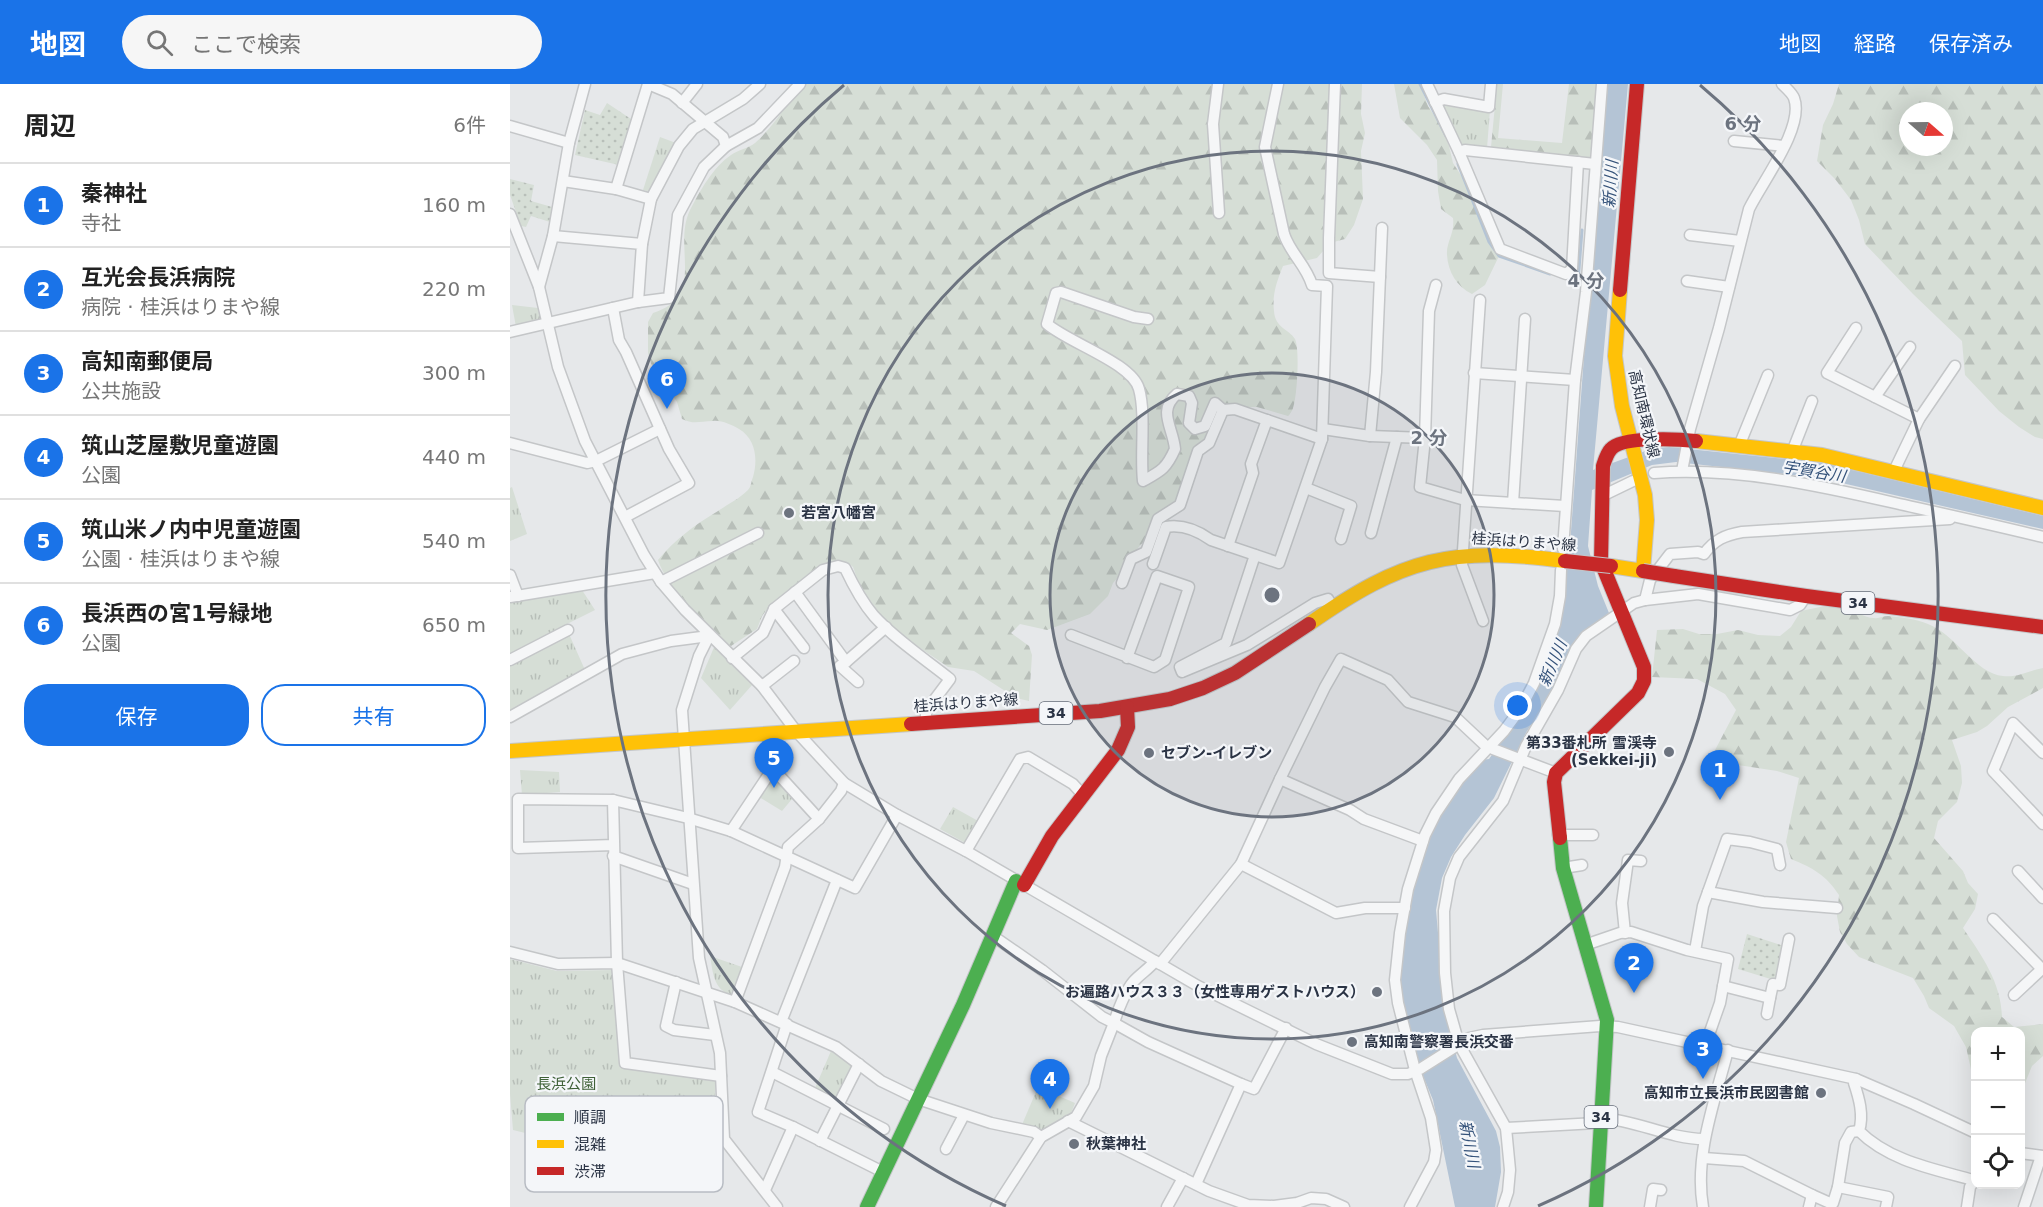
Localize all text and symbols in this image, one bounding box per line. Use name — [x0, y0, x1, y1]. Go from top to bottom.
search box — [122, 15, 542, 69]
icon: search — [143, 26, 176, 59]
text: 地図 — [30, 28, 86, 61]
text: ここで検索 — [191, 32, 301, 57]
text: 地図 — [1779, 32, 1821, 56]
text: 経路 — [1854, 32, 1896, 56]
text: 保存済み — [1929, 32, 2013, 56]
north arrow — [1899, 102, 1953, 156]
text: 周辺 — [24, 111, 76, 141]
text: 6件 — [453, 113, 486, 137]
text: 6 分 — [1725, 113, 1761, 134]
water label: 新川川 — [1599, 157, 1622, 209]
text: 秦神社 — [81, 181, 147, 206]
text: 1 — [37, 193, 50, 217]
text: 160 m — [422, 193, 486, 217]
text: 寺社 — [81, 211, 121, 235]
text: 互光会長浜病院 — [81, 265, 235, 290]
text: 4 分 — [1568, 270, 1604, 291]
text: 2 — [37, 277, 50, 301]
text: 220 m — [422, 277, 486, 301]
text: 病院 · 桂浜はりまや線 — [81, 295, 280, 319]
text: 高知南郵便局 — [81, 349, 213, 374]
pin: 6 — [648, 360, 686, 409]
text: 3 — [37, 361, 50, 385]
text: 300 m — [422, 361, 486, 385]
street label: 高知南環状線 — [1625, 368, 1663, 460]
text: 公共施設 — [81, 379, 161, 403]
text: 2 分 — [1411, 427, 1447, 448]
text: 筑山芝屋敷児童遊園 — [81, 433, 279, 458]
text: 4 — [37, 445, 50, 469]
text: 440 m — [422, 445, 486, 469]
water label: 宇賀谷川 — [1781, 457, 1849, 486]
text: 公園 — [81, 463, 121, 487]
place label: 若宮八幡宮 — [801, 504, 876, 522]
marker: 若宮八幡宮 — [782, 506, 796, 520]
text: 筑山米ノ内中児童遊園 — [81, 517, 301, 542]
text: 5 — [37, 529, 50, 553]
text: 540 m — [422, 529, 486, 553]
street label: 桂浜はりまや線 — [1471, 529, 1577, 555]
text: 公園 · 桂浜はりまや線 — [81, 547, 280, 571]
centre of rings — [1262, 585, 1282, 605]
road number: 34 — [1842, 592, 1874, 614]
text: 長浜西の宮1号緑地 — [81, 601, 272, 626]
text: 6 — [37, 613, 50, 637]
text: 650 m — [422, 613, 486, 637]
text: 公園 — [81, 631, 121, 655]
water label: 新川川 — [1534, 636, 1571, 689]
button: 保存 — [24, 684, 249, 746]
button: 共有 — [261, 684, 486, 746]
street label: 桂浜はりまや線 — [913, 690, 1019, 716]
your location — [1503, 691, 1532, 720]
road number: 34 — [1040, 702, 1072, 724]
place label: 第33番札所 雪渓寺 (Sekkei-ji) — [1526, 734, 1657, 769]
pin: 5 — [754, 738, 794, 788]
place label: セブン-イレブン — [1161, 744, 1272, 762]
marker: 第33番札所 雪渓寺 (Sekkei-ji) — [1662, 745, 1676, 759]
marker: セブン-イレブン — [1142, 746, 1156, 760]
pin: 1 — [1700, 750, 1740, 800]
pin: 2 — [1614, 944, 1654, 993]
place label: お遍路ハウス３３（女性専用ゲストハウス） — [1065, 983, 1365, 1001]
marker: お遍路ハウス３３（女性専用ゲストハウス） — [1370, 985, 1384, 999]
map controls — [1971, 1027, 2025, 1189]
button: + — [1971, 1027, 2025, 1081]
pin: 3 — [1684, 1030, 1722, 1079]
place label: 高知南警察署長浜交番 — [1364, 1033, 1514, 1051]
marker: 高知南警察署長浜交番 — [1345, 1035, 1359, 1049]
pin: 4 — [1030, 1060, 1070, 1109]
park label: 長浜公園 — [536, 1075, 596, 1093]
button: − — [1971, 1081, 2025, 1135]
place label: 高知市立長浜市民図書館 — [1644, 1084, 1809, 1102]
marker: 高知市立長浜市民図書館 — [1814, 1086, 1828, 1100]
legend — [525, 1096, 723, 1192]
road number: 34 — [1584, 1106, 1618, 1128]
text: 順調 — [574, 1108, 606, 1127]
water label: 新川川 — [1456, 1119, 1484, 1171]
text: 混雑 — [574, 1135, 606, 1154]
place label: 秋葉神社 — [1086, 1135, 1146, 1153]
button: locate — [1971, 1135, 2025, 1189]
marker: 秋葉神社 — [1067, 1137, 1081, 1151]
text: 渋滞 — [574, 1162, 606, 1181]

